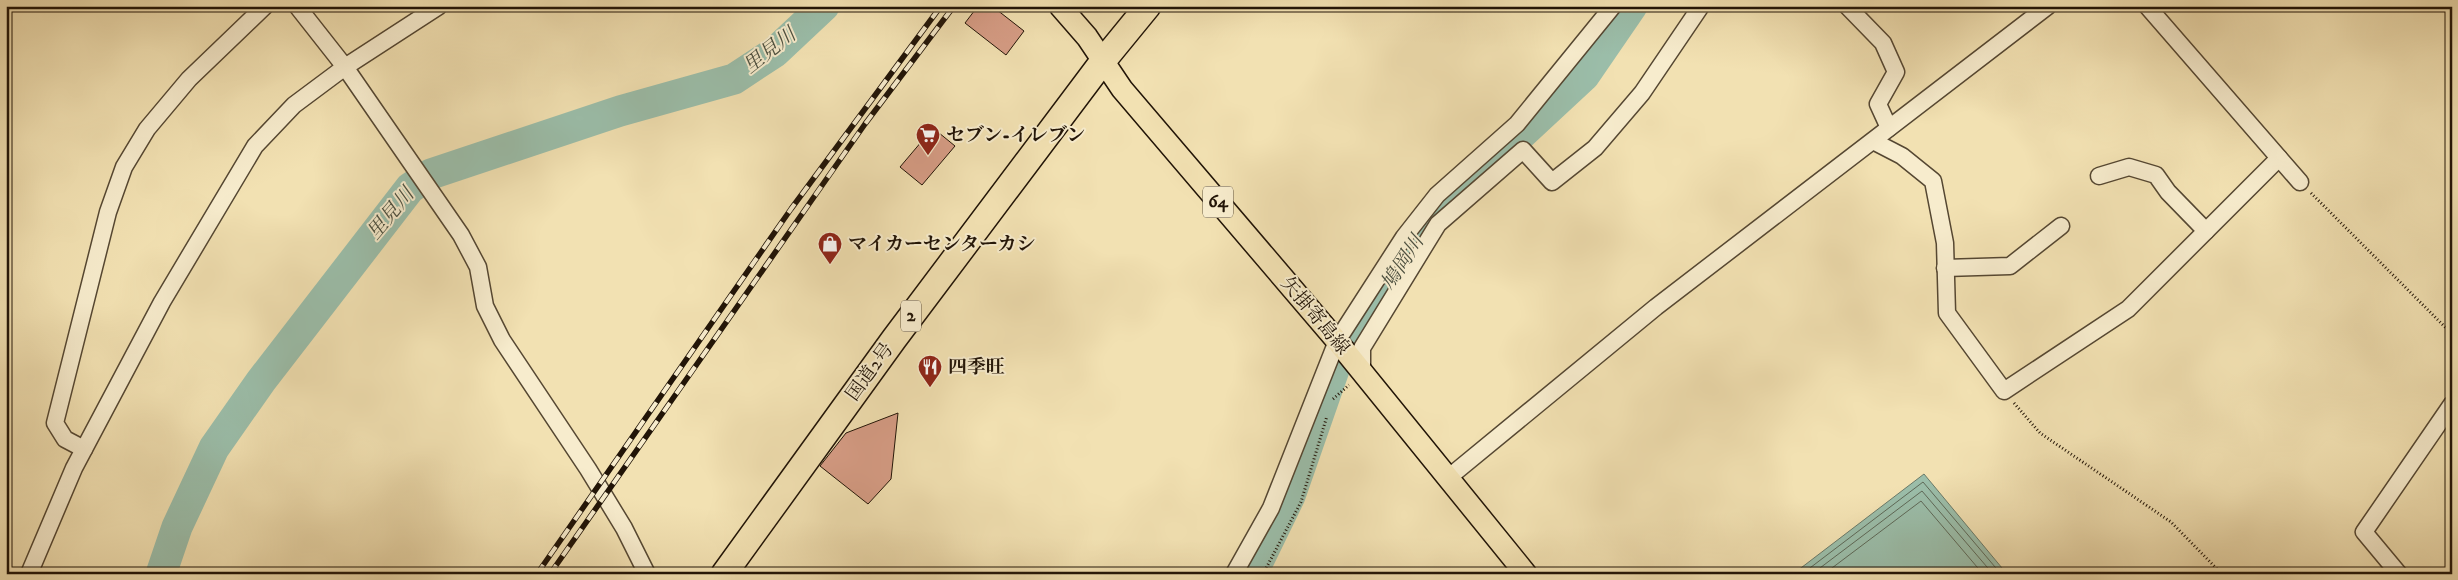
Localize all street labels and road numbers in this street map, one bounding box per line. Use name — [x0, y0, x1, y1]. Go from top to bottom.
road number: 64 — [1203, 186, 1233, 218]
street label: 矢掛寄島線 — [1276, 272, 1354, 360]
road number: 2 — [901, 300, 921, 332]
street label: 国道2号 — [841, 338, 899, 406]

